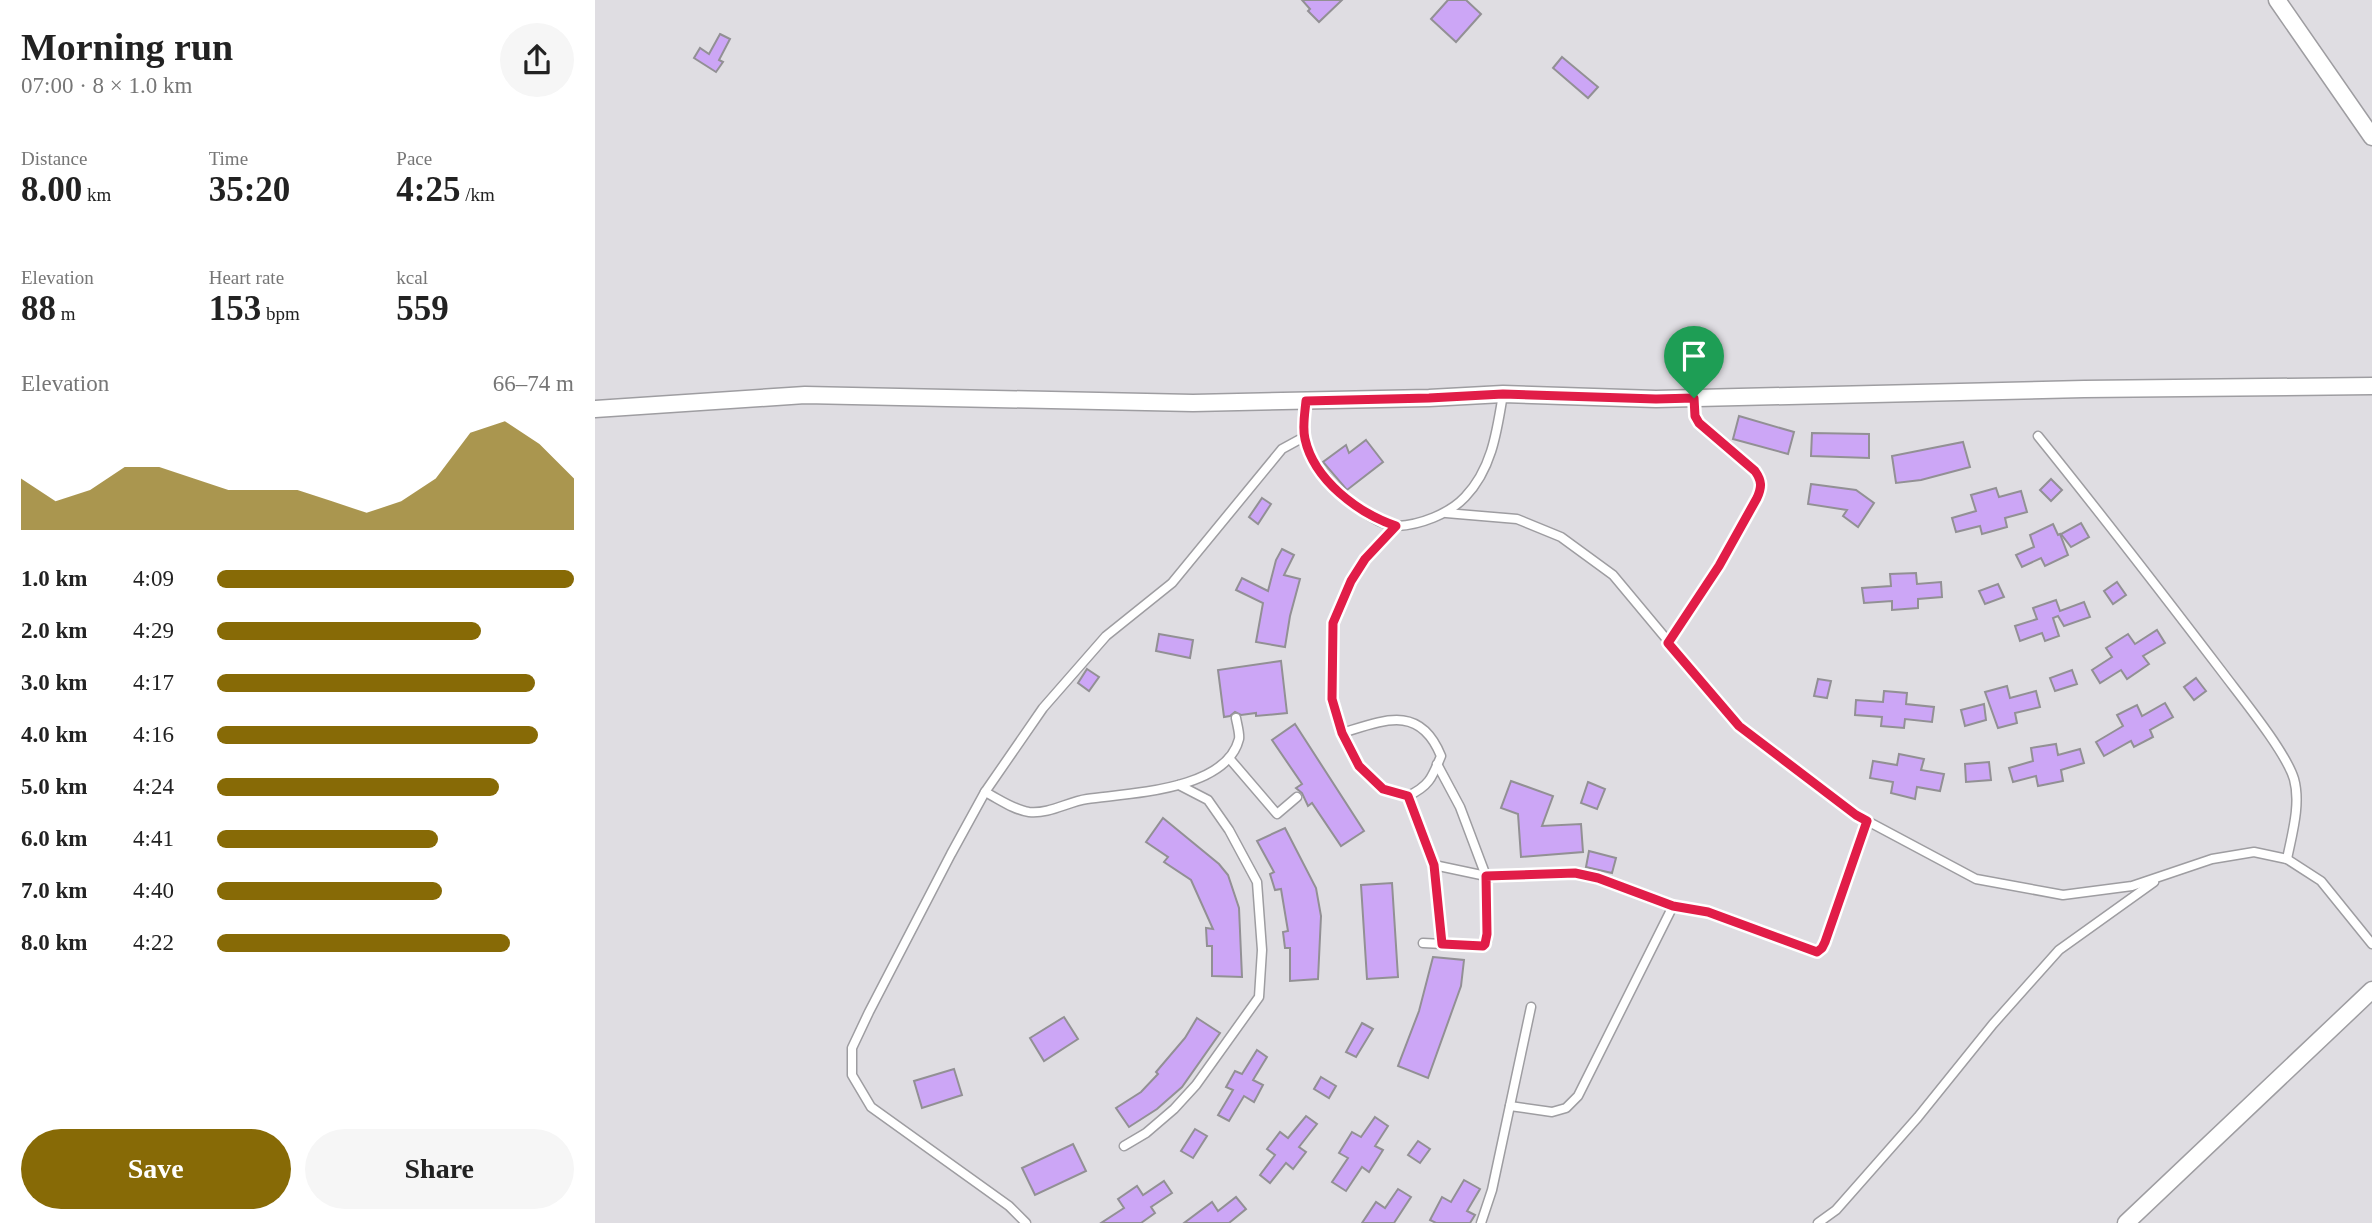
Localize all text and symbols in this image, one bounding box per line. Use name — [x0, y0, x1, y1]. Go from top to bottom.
button: share — [500, 23, 574, 97]
text: Morning run — [21, 26, 233, 68]
text: 07:00 · 8 × 1.0 km — [21, 73, 192, 98]
text: Distance — [21, 148, 87, 169]
text: Time — [209, 148, 248, 169]
text: Pace — [396, 148, 432, 169]
text: 8.00 — [21, 170, 82, 209]
text: 35:20 — [209, 170, 290, 209]
text: 4:25 — [396, 170, 460, 209]
text: km — [82, 184, 111, 205]
text: /km — [460, 184, 495, 205]
text: Elevation — [21, 267, 94, 288]
text: Heart rate — [209, 267, 284, 288]
text: kcal — [396, 267, 428, 288]
text: 88 — [21, 289, 56, 328]
text: 153 — [209, 289, 261, 328]
text: 559 — [396, 289, 449, 328]
text: m — [56, 303, 76, 324]
text: bpm — [261, 303, 300, 324]
pin — [1664, 326, 1724, 398]
icon: arrive — [1675, 337, 1713, 375]
text: Elevation — [21, 371, 109, 396]
text: 66–74 m — [493, 371, 574, 396]
text: 1.0 km — [21, 566, 87, 591]
text: 4:09 — [133, 566, 174, 591]
text: 2.0 km — [21, 618, 87, 643]
text: 4:29 — [133, 618, 174, 643]
text: 3.0 km — [21, 670, 87, 695]
text: 4:17 — [133, 670, 174, 695]
text: 4.0 km — [21, 722, 87, 747]
text: 4:16 — [133, 722, 174, 747]
text: 5.0 km — [21, 774, 87, 799]
text: 4:24 — [133, 774, 174, 799]
text: 6.0 km — [21, 826, 87, 851]
text: 4:41 — [133, 826, 174, 851]
text: 7.0 km — [21, 878, 87, 903]
text: 4:40 — [133, 878, 174, 903]
text: 8.0 km — [21, 930, 87, 955]
text: 4:22 — [133, 930, 174, 955]
button: Save — [21, 1129, 291, 1209]
button: Share — [305, 1129, 574, 1209]

